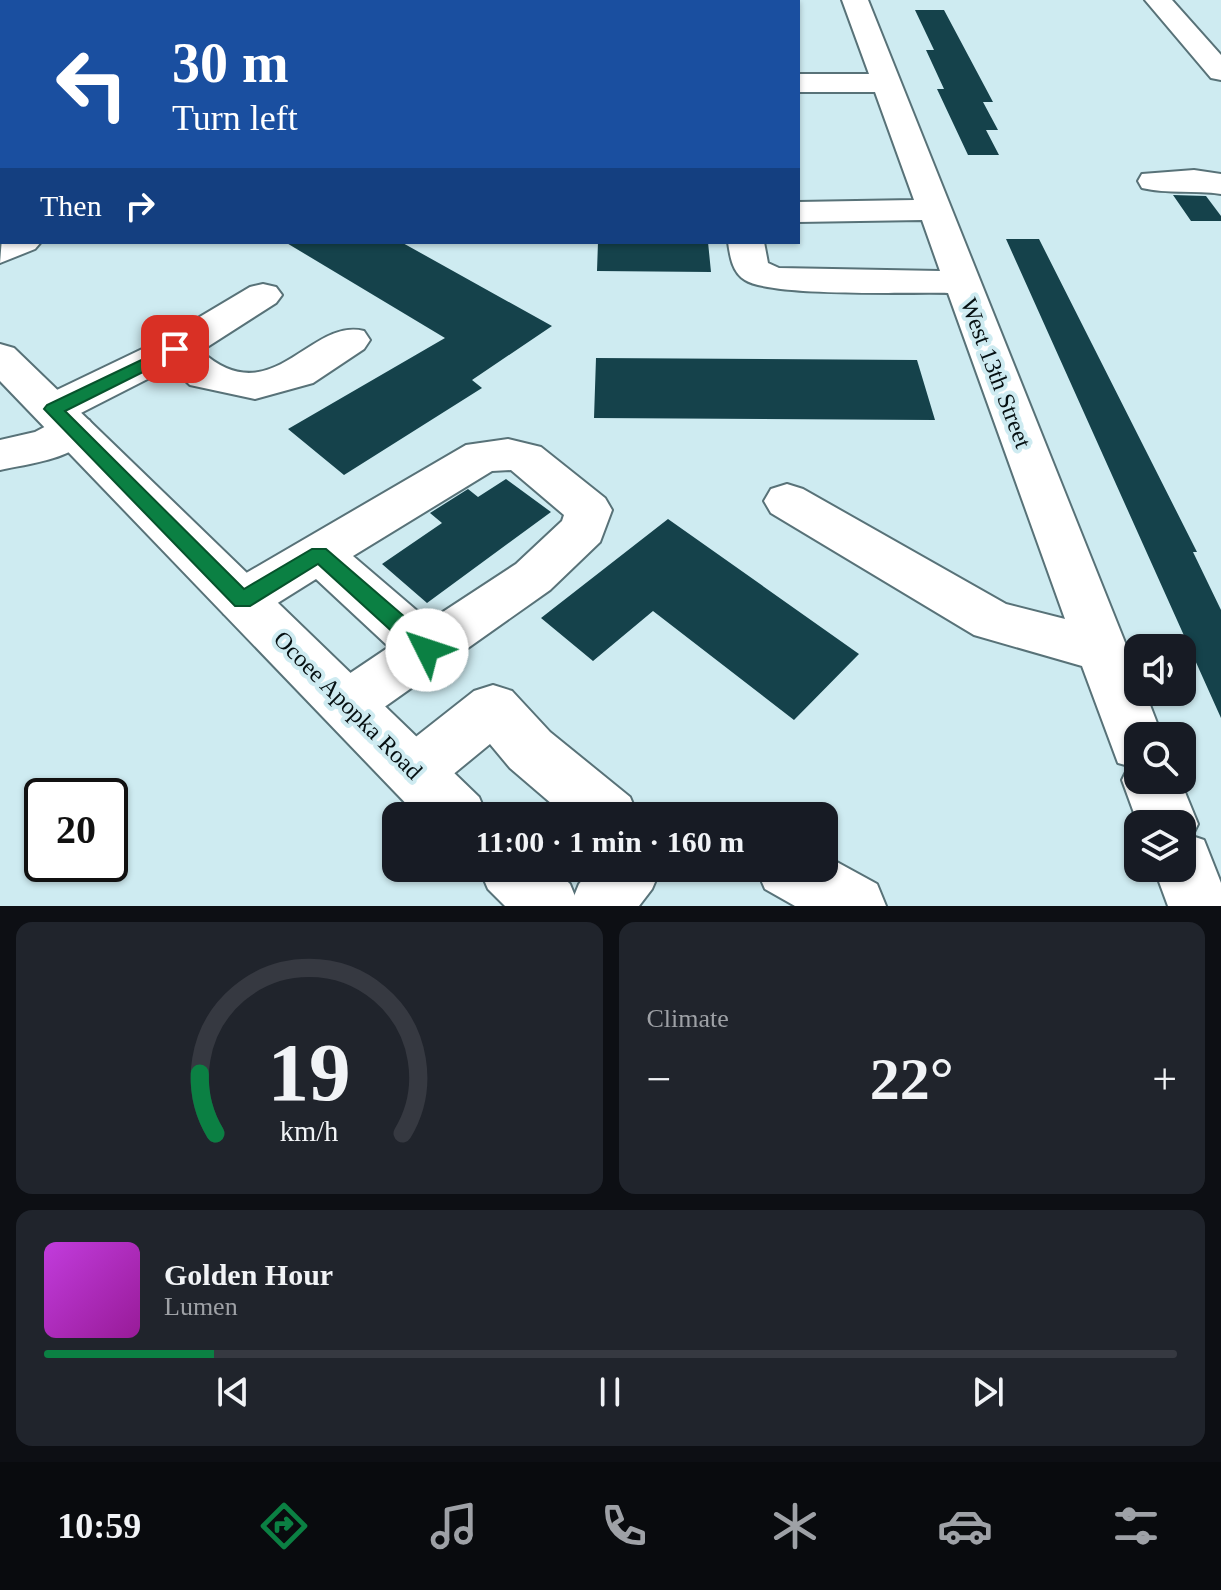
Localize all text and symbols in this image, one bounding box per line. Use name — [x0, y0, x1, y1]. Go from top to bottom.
icon: left — [40, 32, 144, 136]
text: 30 m — [172, 32, 289, 94]
text: Turn left — [172, 98, 298, 138]
icon: right — [118, 184, 162, 228]
text: Then — [40, 189, 102, 222]
street label: West 13th Street — [956, 295, 1037, 452]
pin — [141, 315, 209, 383]
icon: arrive — [153, 327, 197, 371]
position arrow — [385, 608, 469, 692]
street label: Ocoee Apopka Road — [269, 626, 427, 784]
map controls — [1124, 634, 1196, 882]
button: sound — [1124, 634, 1196, 706]
button: search — [1124, 722, 1196, 794]
speed limit sign: 20 — [24, 778, 128, 882]
button: layers — [1124, 810, 1196, 882]
text: 11:00 · 1 min · 160 m — [476, 825, 744, 858]
text: Climate — [647, 1004, 729, 1033]
text: 19 — [268, 1026, 351, 1118]
text: 22° — [870, 1046, 954, 1112]
text: − — [647, 1055, 671, 1104]
text: + — [1152, 1055, 1177, 1104]
text: km/h — [280, 1116, 339, 1147]
text: Golden Hour — [164, 1258, 333, 1291]
text: Lumen — [164, 1292, 238, 1321]
icon: previous — [211, 1370, 255, 1414]
icon: pause — [588, 1370, 632, 1414]
icon: next — [966, 1370, 1010, 1414]
icon: directions — [256, 1498, 312, 1554]
icon: music — [426, 1498, 482, 1554]
icon: phone — [596, 1498, 652, 1554]
icon: climate — [767, 1498, 823, 1554]
icon: car — [937, 1498, 993, 1554]
icon: filters — [1108, 1498, 1164, 1554]
text: 10:59 — [57, 1506, 141, 1546]

